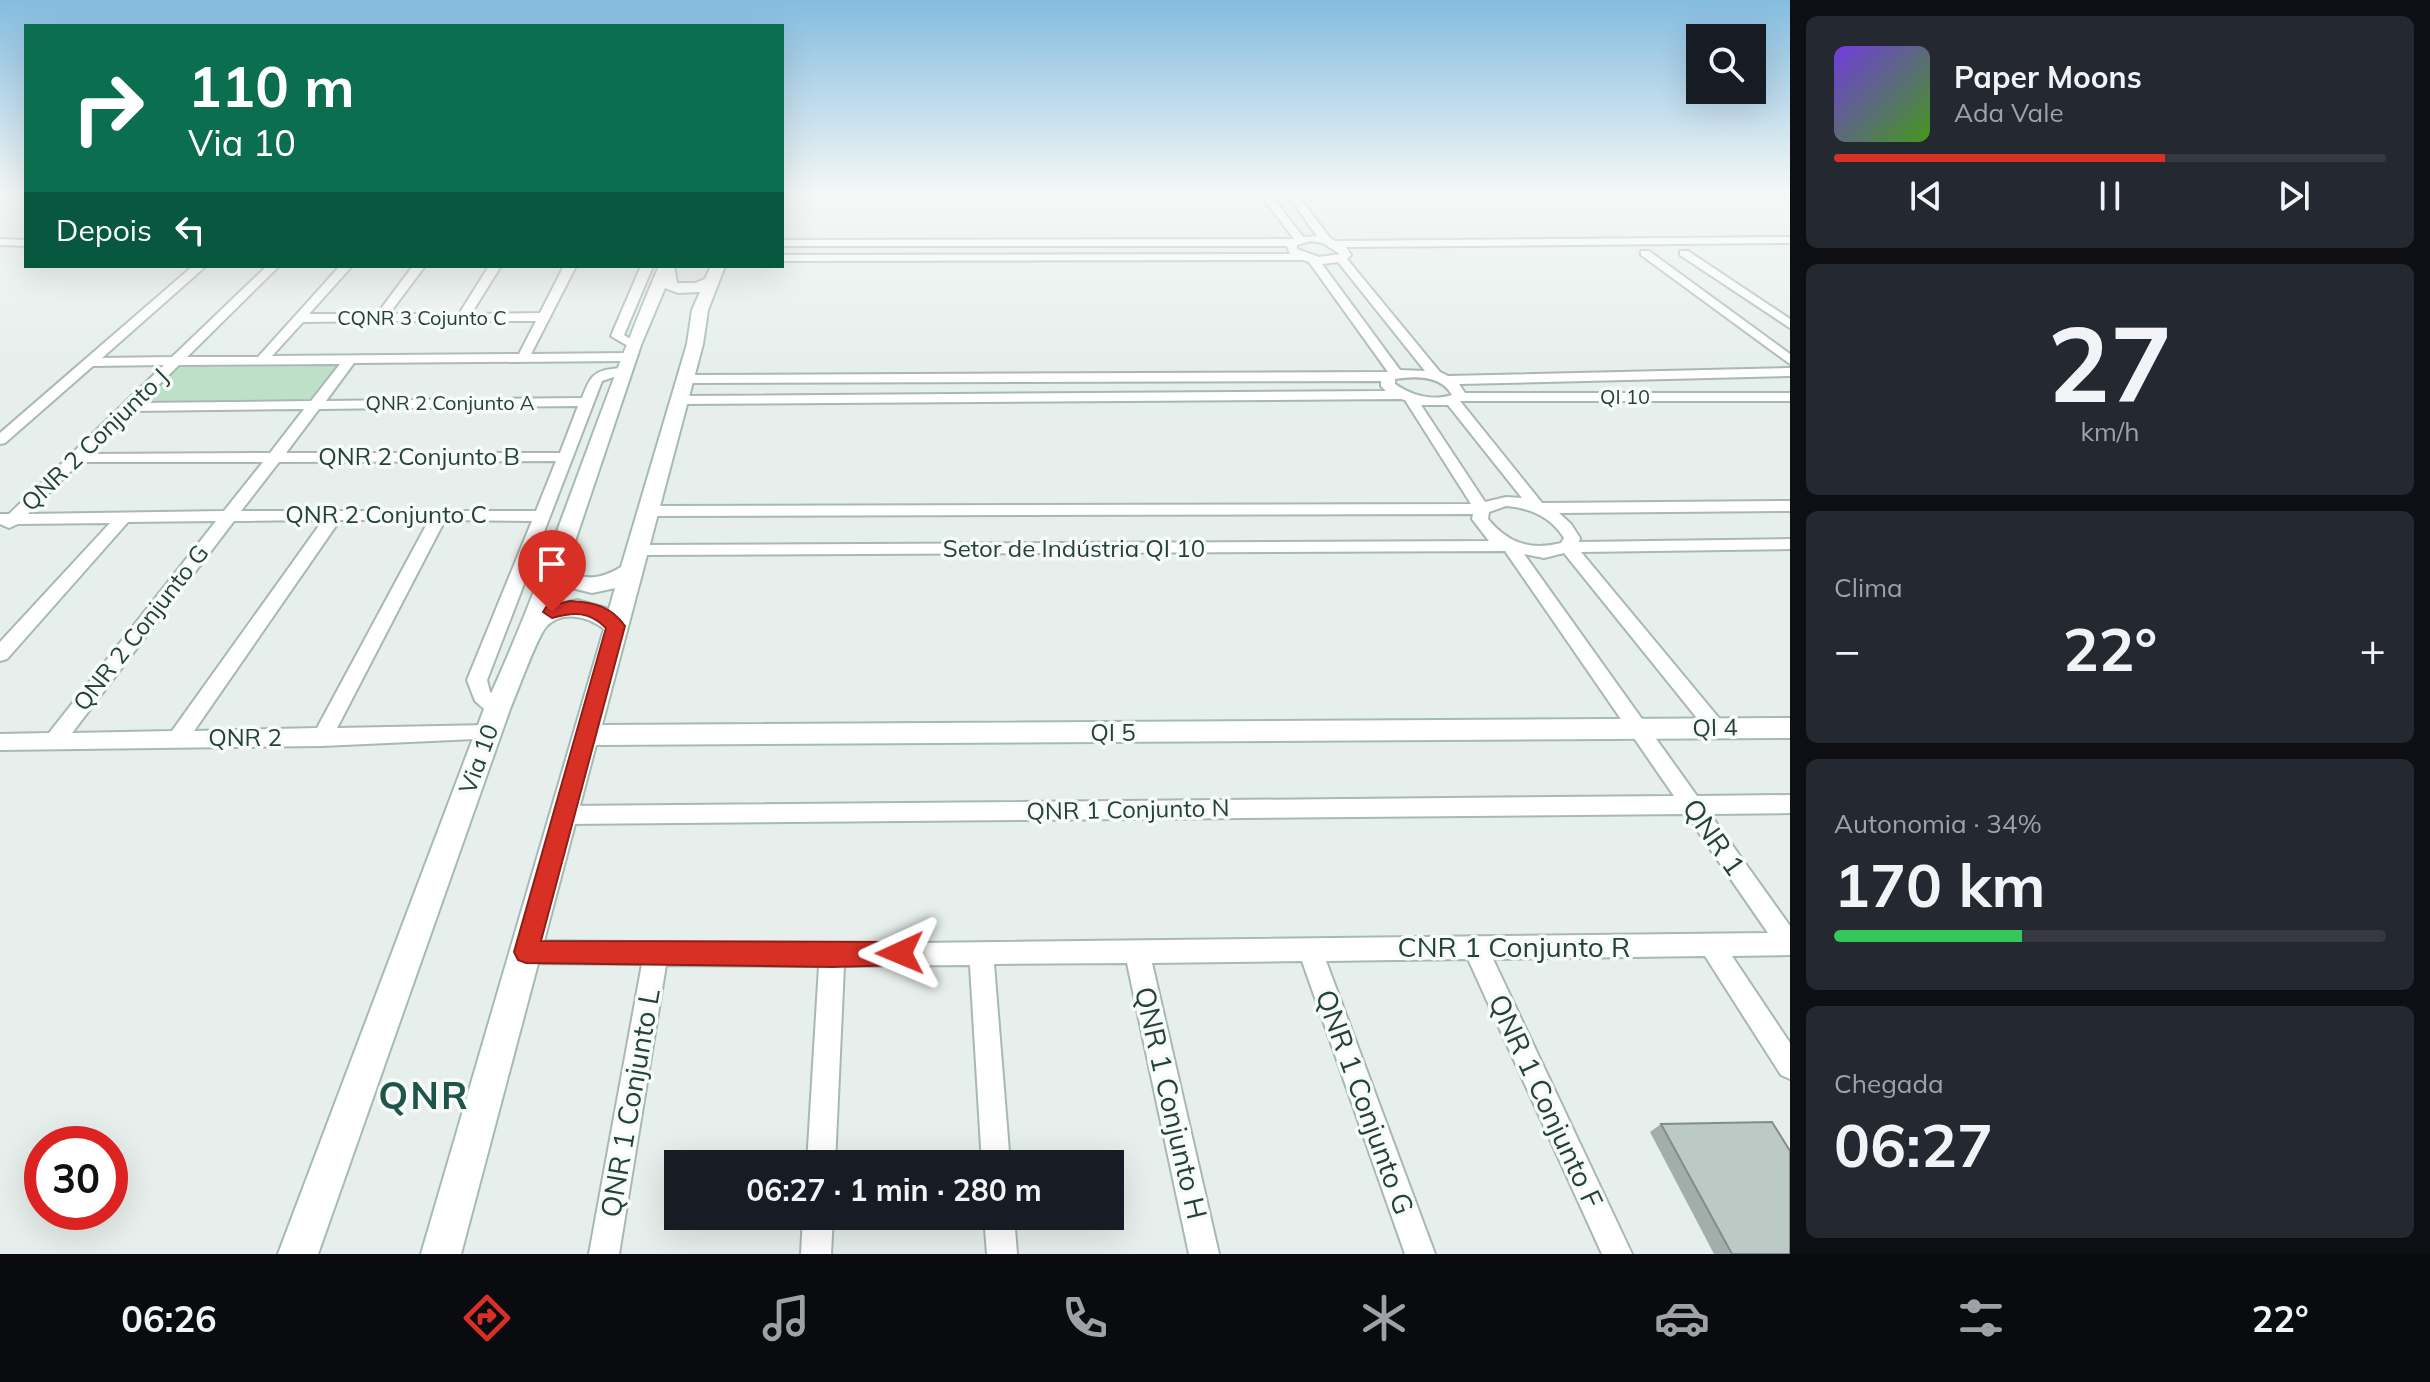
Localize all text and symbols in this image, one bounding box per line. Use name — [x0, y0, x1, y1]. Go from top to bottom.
map controls — [1686, 24, 1766, 104]
button: search — [1686, 24, 1766, 104]
text: 110 m — [188, 51, 355, 121]
icon: right — [56, 56, 160, 160]
text: Paper Moons — [1954, 58, 2142, 96]
text: Ada Vale — [1954, 96, 2064, 129]
text: Via 10 — [188, 120, 296, 165]
icon: previous — [1904, 174, 1948, 218]
icon: pause — [2088, 174, 2132, 218]
icon: next — [2272, 174, 2316, 218]
icon: left — [168, 208, 212, 252]
text: Depois — [56, 211, 152, 249]
text: 27 — [2048, 297, 2172, 428]
street label: CQNR 3 Cojunto C — [337, 305, 507, 330]
street label: QNR 2 Conjunto J — [14, 361, 174, 517]
street label: QI 10 — [1600, 384, 1650, 409]
street label: QNR 2 Conjunto A — [365, 390, 535, 415]
text: km/h — [2081, 415, 2139, 448]
street label: QNR 2 Conjunto B — [318, 441, 520, 471]
street label: QNR 2 Conjunto C — [285, 499, 487, 529]
pin — [518, 530, 586, 612]
street label: Setor de Indústria QI 10 — [943, 533, 1205, 563]
street label: QNR 2 Conjunto G — [66, 538, 214, 717]
icon: arrive — [530, 542, 574, 586]
text: Clima — [1834, 571, 1903, 604]
text: 22° — [2063, 611, 2157, 686]
text: − — [1834, 622, 1860, 677]
text: + — [2360, 622, 2386, 677]
street label: QI 4 — [1692, 712, 1738, 742]
street label: QI 5 — [1090, 717, 1136, 747]
street label: Via 10 — [452, 720, 504, 798]
street label: QNR 2 — [208, 722, 282, 752]
street label: QNR 1 — [1675, 791, 1753, 882]
street label: QNR 1 Conjunto N — [1026, 792, 1230, 826]
text: Autonomia · 34% — [1834, 807, 2042, 840]
text: 170 km — [1834, 847, 2046, 922]
position arrow — [858, 911, 942, 995]
street label: CNR 1 Conjunto R — [1398, 929, 1631, 964]
street label: QNR 1 Conjunto H — [1128, 983, 1215, 1223]
street label: QNR 1 Conjunto G — [1309, 985, 1422, 1219]
street label: QNR 1 Conjunto L — [592, 986, 667, 1220]
street label: QNR 1 Conjunto F — [1482, 988, 1611, 1213]
text: Chegada — [1834, 1067, 1944, 1100]
district label: QNR — [378, 1071, 470, 1119]
text: 06:27 — [1834, 1107, 1993, 1182]
speed limit sign: 30 — [24, 1126, 128, 1230]
text: 06:27 · 1 min · 280 m — [746, 1171, 1042, 1209]
icon: directions — [459, 1290, 515, 1346]
icon: music — [758, 1290, 814, 1346]
icon: phone — [1057, 1290, 1113, 1346]
icon: climate — [1356, 1290, 1412, 1346]
icon: car — [1654, 1290, 1710, 1346]
icon: filters — [1953, 1290, 2009, 1346]
text: 06:26 — [121, 1296, 217, 1341]
text: 22° — [2252, 1296, 2309, 1341]

